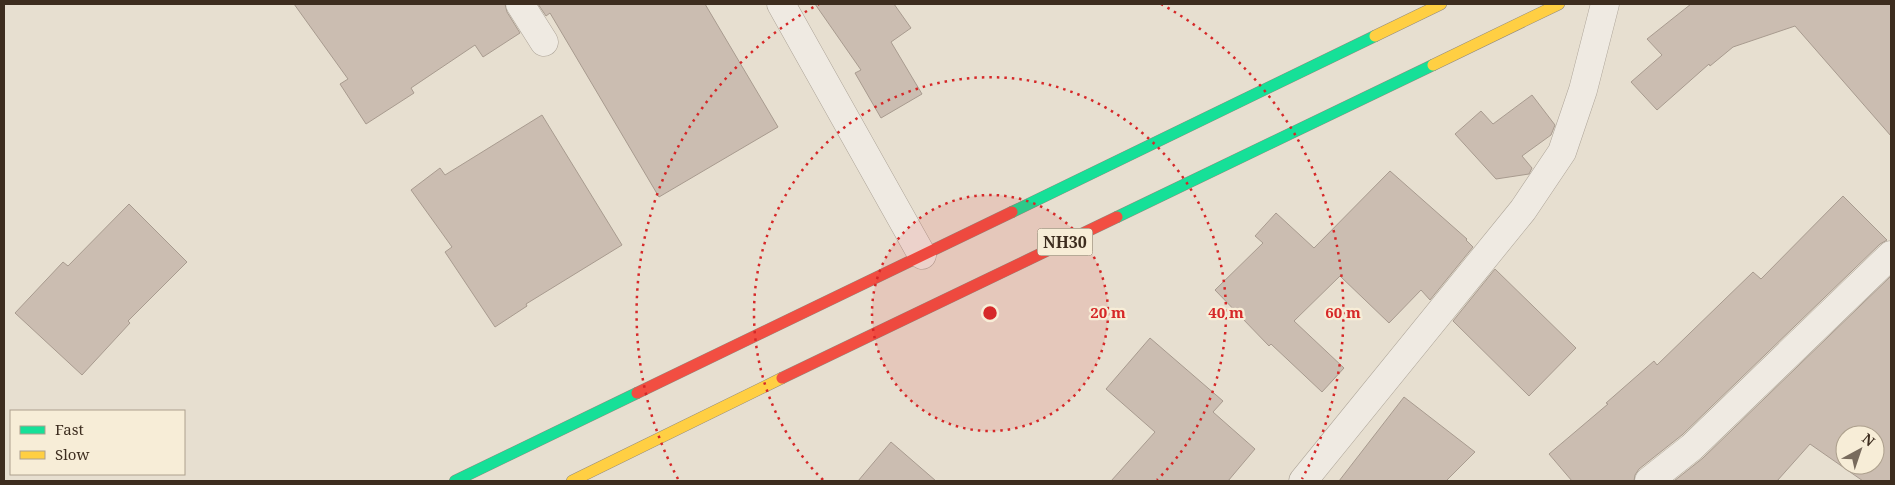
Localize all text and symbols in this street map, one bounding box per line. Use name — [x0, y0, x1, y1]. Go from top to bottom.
road number: NH30 — [1038, 228, 1092, 256]
text: 20 m — [1090, 302, 1126, 322]
text: 40 m — [1208, 302, 1244, 322]
text: 60 m — [1325, 302, 1361, 322]
centre of rings — [981, 304, 999, 322]
legend — [10, 410, 185, 475]
text: Fast — [55, 419, 84, 439]
north arrow — [1835, 425, 1885, 475]
text: N — [1858, 429, 1879, 450]
text: Slow — [55, 444, 89, 464]

